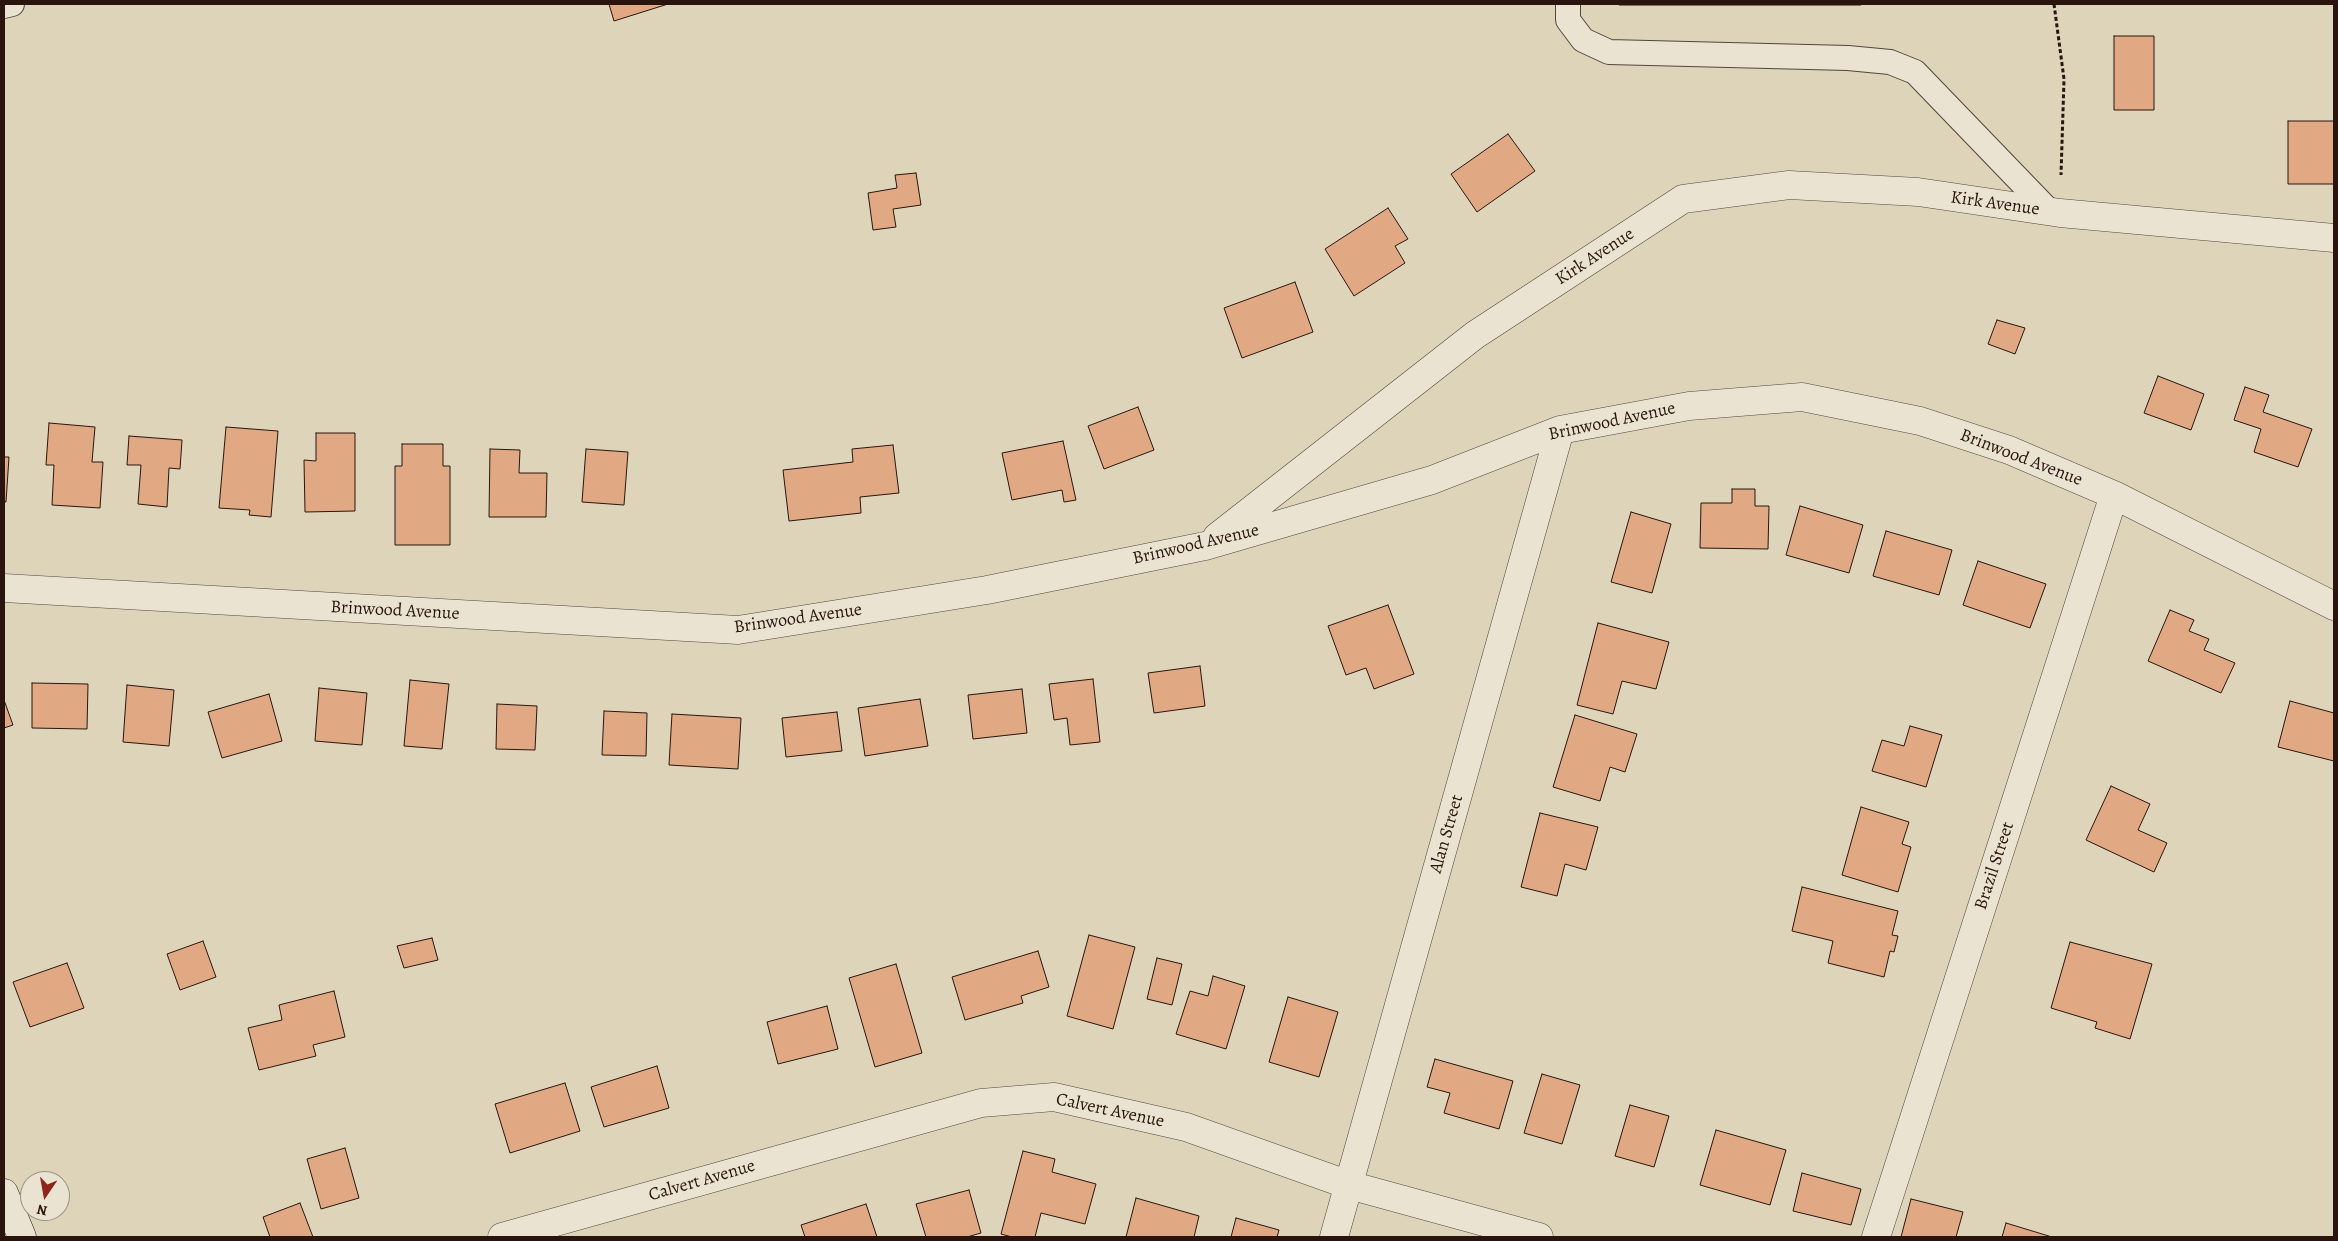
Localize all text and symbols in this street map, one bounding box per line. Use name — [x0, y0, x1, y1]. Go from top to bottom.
street label: Kirk Avenue — [1949, 187, 2041, 221]
street label: Kirk Avenue — [1552, 224, 1638, 290]
street label: Brinwood Avenue — [1547, 398, 1677, 446]
street label: Brinwood Avenue — [1957, 425, 2085, 491]
street label: Brinwood Avenue — [1131, 520, 1261, 570]
street label: Brinwood Avenue — [330, 597, 460, 625]
street label: Brinwood Avenue — [733, 599, 863, 639]
street label: Alan Street — [1426, 792, 1468, 876]
street label: Brazil Street — [1971, 819, 2019, 913]
street label: Calvert Avenue — [1054, 1089, 1166, 1133]
street label: Calvert Avenue — [646, 1155, 758, 1207]
north arrow — [20, 1171, 70, 1221]
text: N — [35, 1200, 49, 1221]

